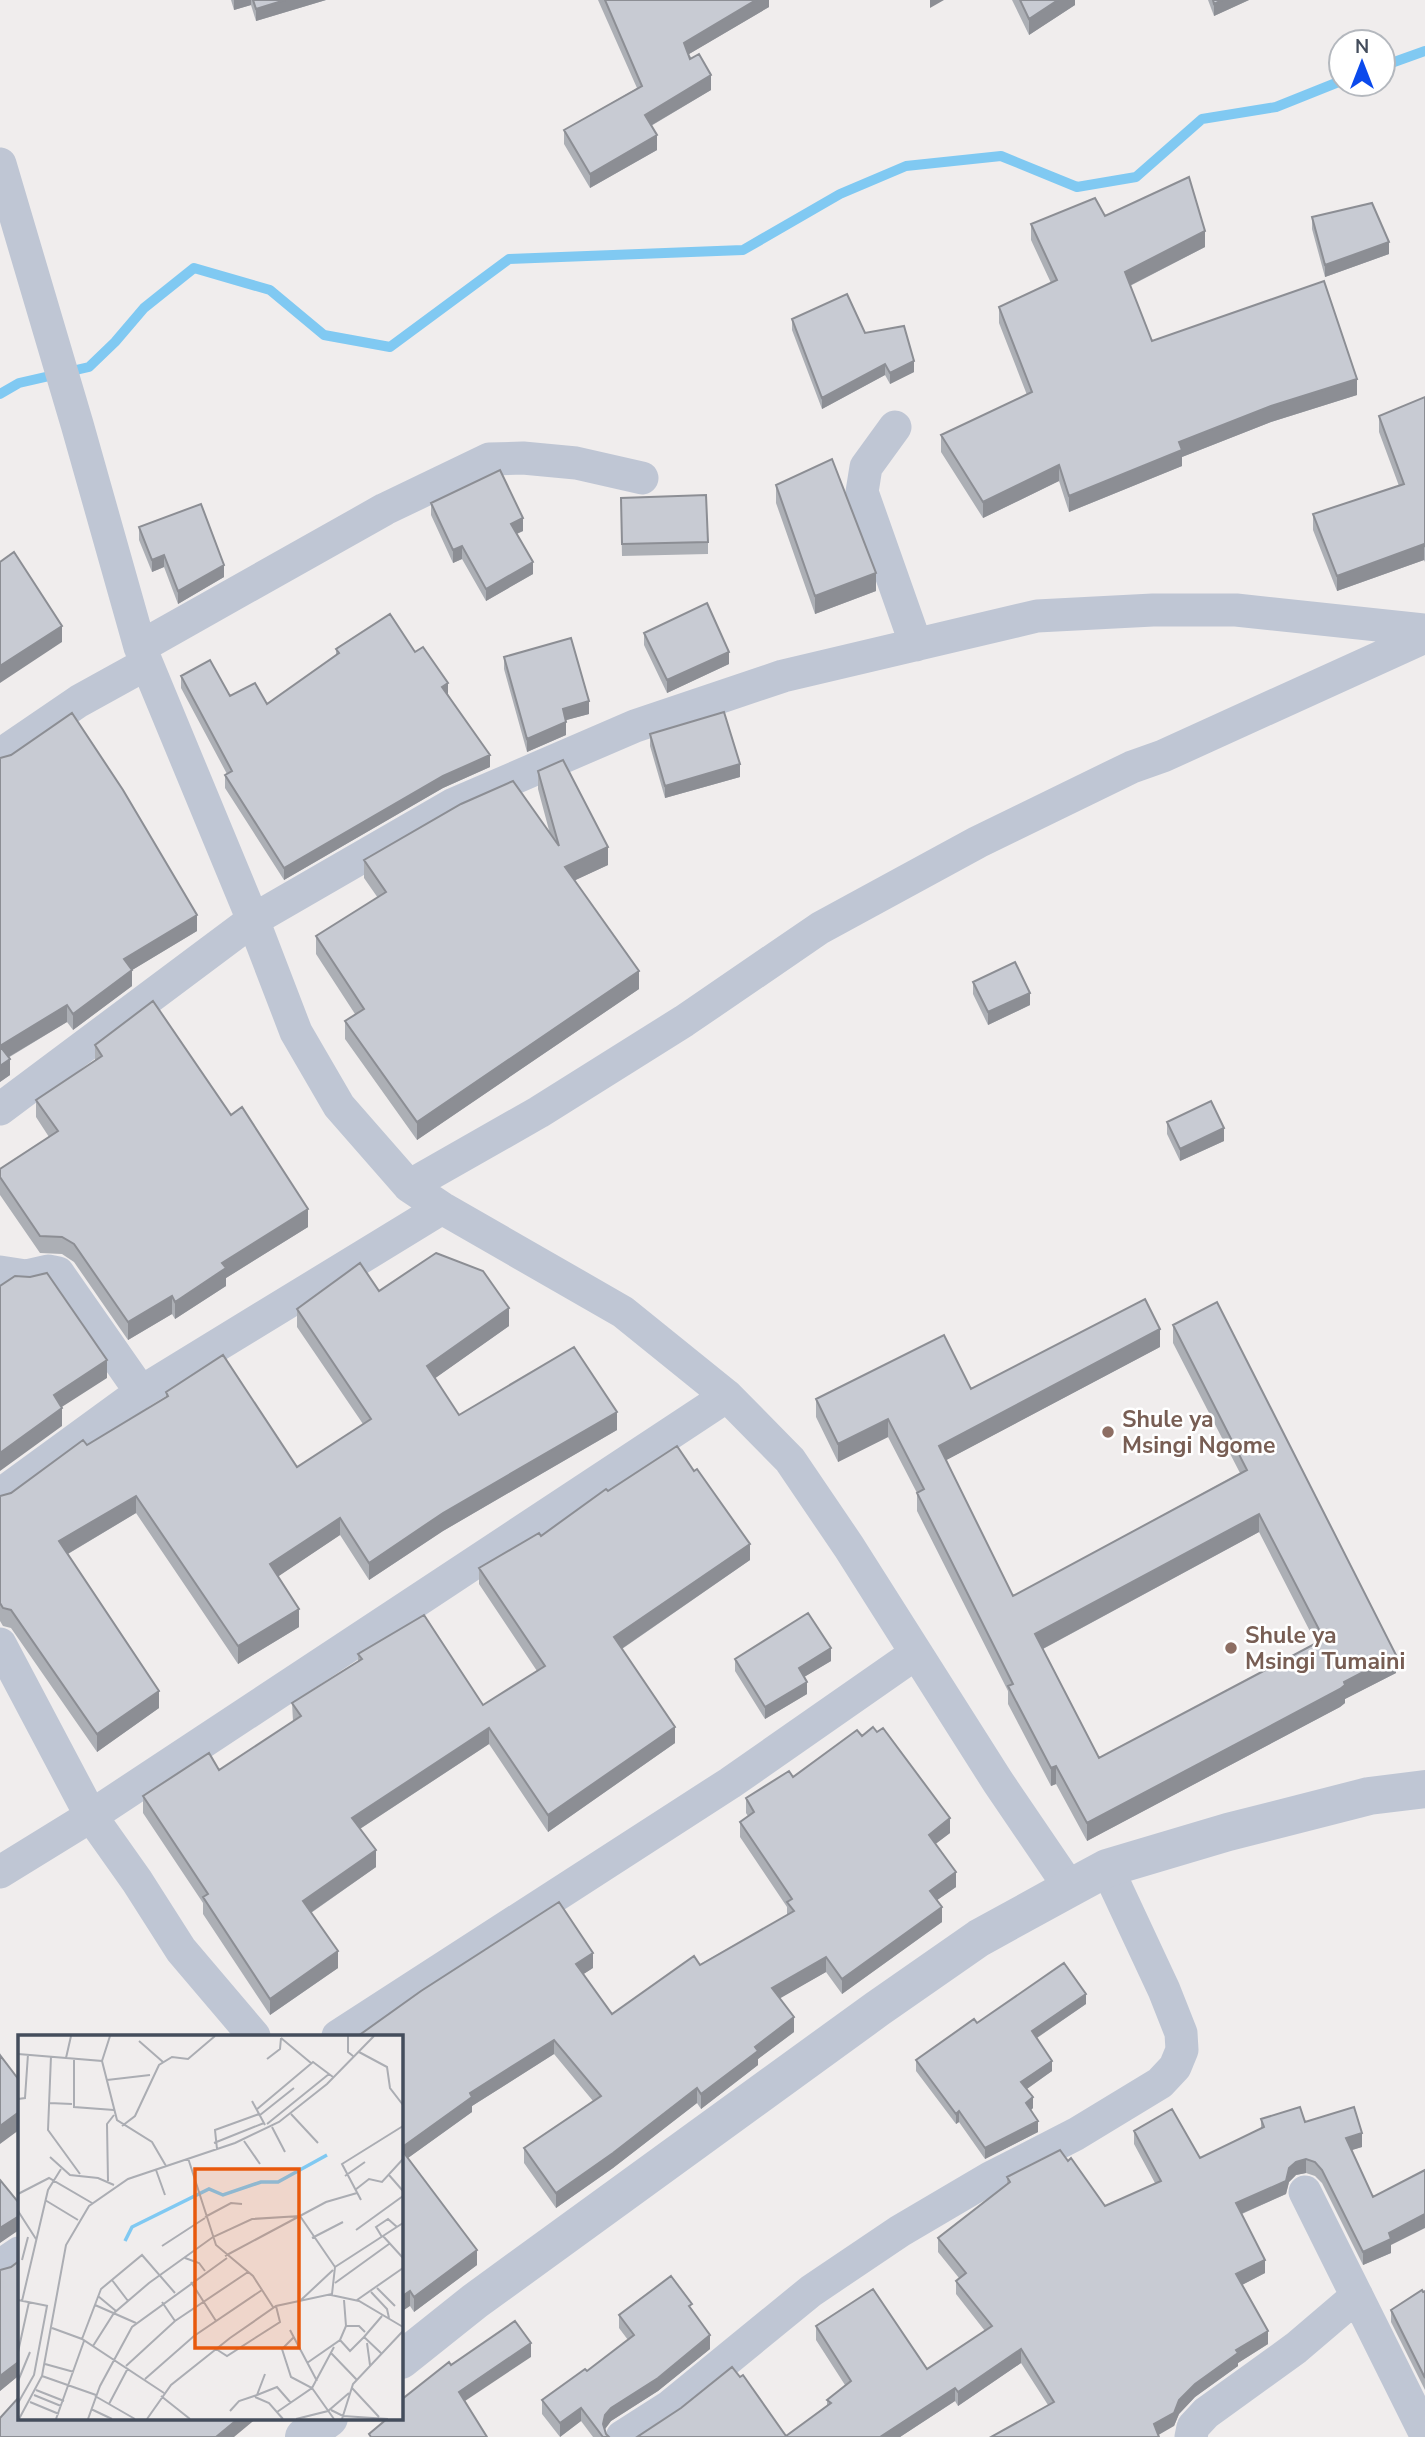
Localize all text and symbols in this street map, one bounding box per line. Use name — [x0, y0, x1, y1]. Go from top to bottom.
north arrow — [1327, 28, 1397, 98]
text: N — [1355, 34, 1369, 60]
place label: Shule ya Msingi Ngome — [1122, 1404, 1275, 1461]
marker: Shule ya Msingi Ngome — [1100, 1424, 1116, 1440]
place label: Shule ya Msingi Tumaini — [1245, 1620, 1405, 1677]
marker: Shule ya Msingi Tumaini — [1223, 1640, 1239, 1656]
inset map — [18, 2035, 402, 2420]

